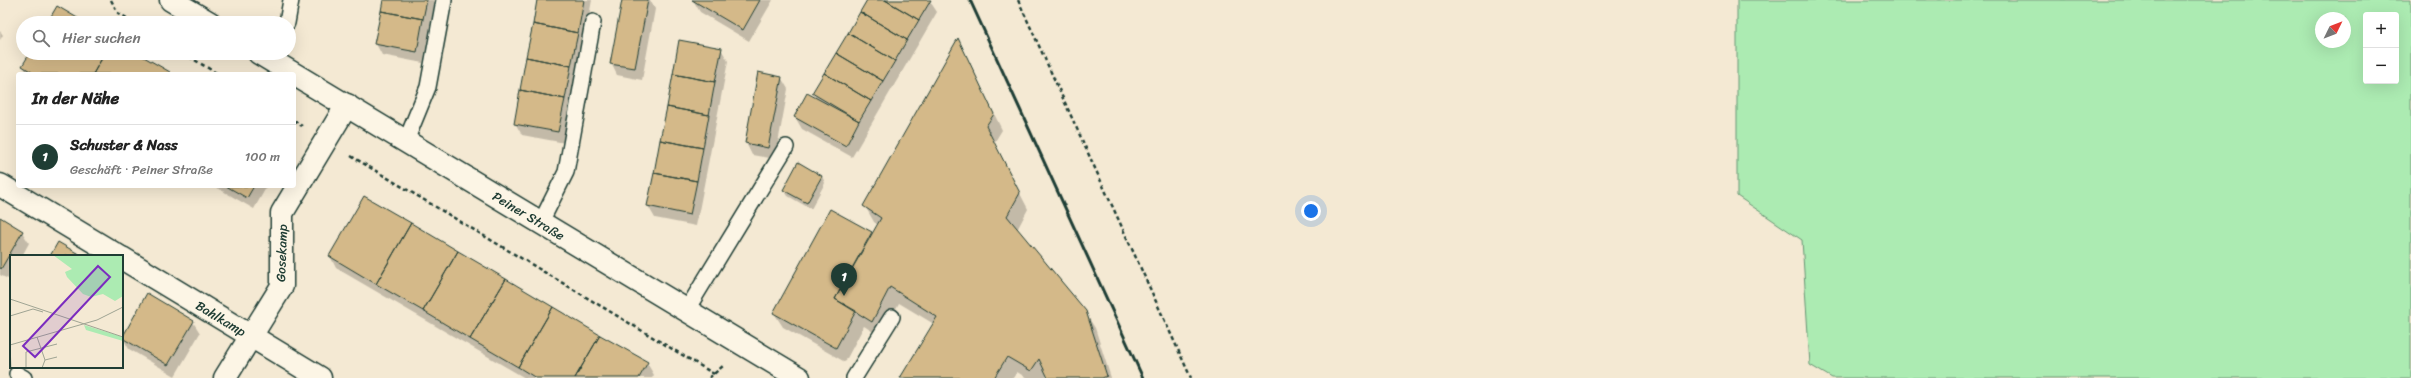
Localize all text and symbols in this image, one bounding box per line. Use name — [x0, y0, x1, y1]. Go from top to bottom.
north arrow — [2315, 12, 2351, 48]
map controls — [2363, 12, 2399, 84]
button: + — [2363, 12, 2399, 48]
search box — [16, 16, 296, 60]
text: Hier suchen — [62, 25, 141, 51]
icon: search — [30, 27, 52, 49]
button: − — [2363, 48, 2399, 84]
text: In der Nähe — [32, 83, 119, 113]
text: Schuster & Nass — [70, 132, 178, 158]
text: 1 — [42, 145, 48, 168]
text: 100 m — [245, 145, 280, 168]
text: Geschäft · Peiner Straße — [70, 158, 213, 181]
street label: Peiner Straße — [488, 185, 570, 247]
your location — [1301, 201, 1321, 221]
street label: Gosekamp — [269, 224, 294, 282]
inset map — [10, 255, 123, 368]
pin: 1 — [831, 263, 857, 296]
street label: Bahlkamp — [191, 294, 251, 343]

